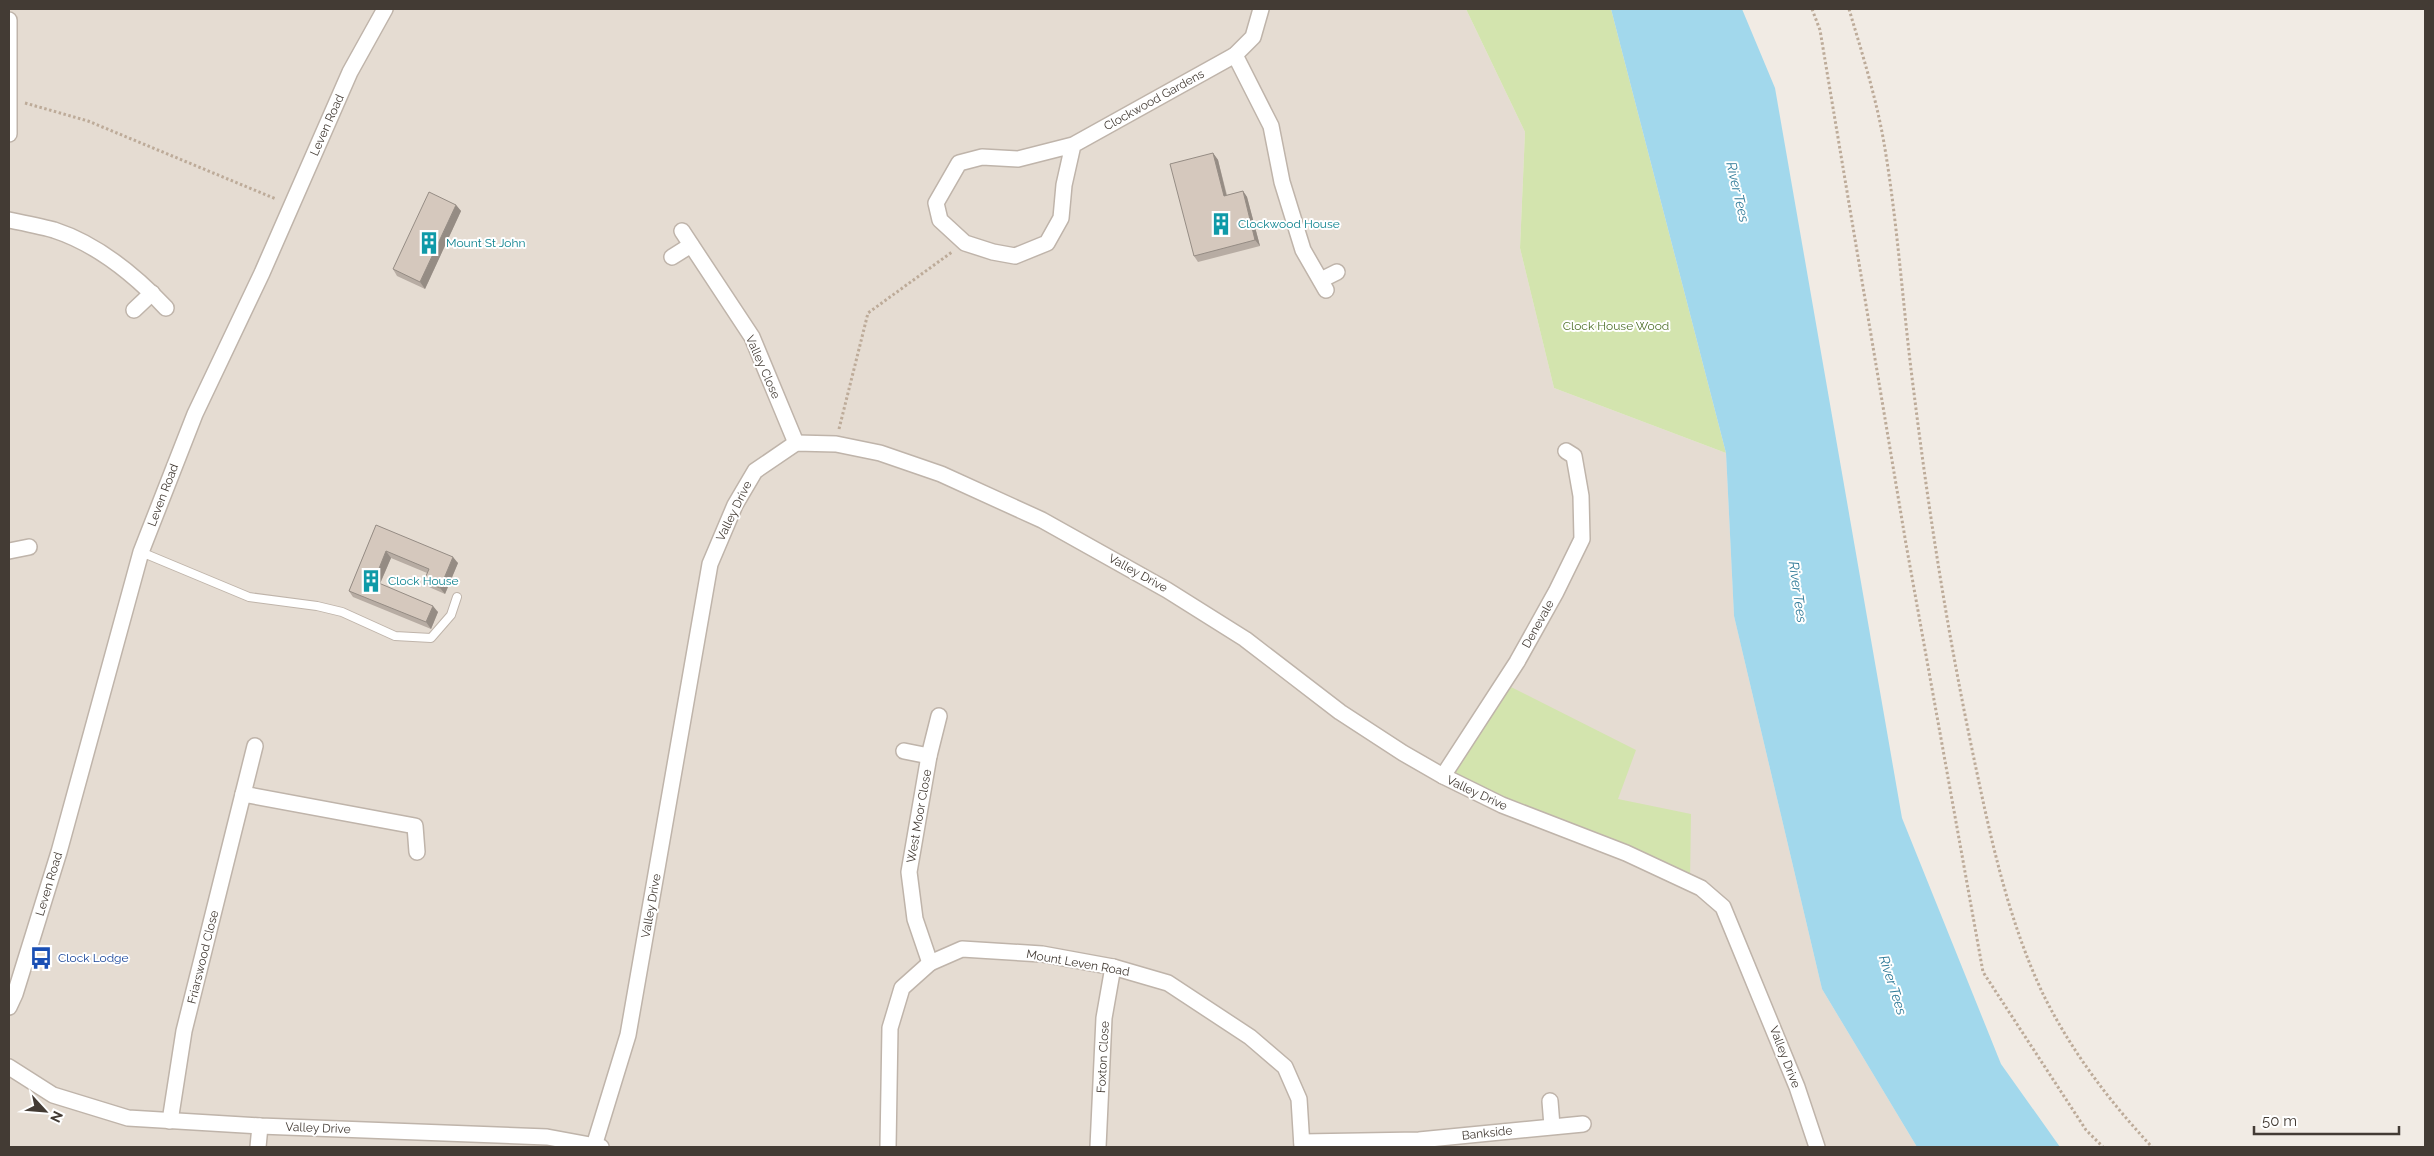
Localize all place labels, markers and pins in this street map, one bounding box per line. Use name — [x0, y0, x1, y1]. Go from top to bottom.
building icon: Clockwood House — [1208, 211, 1234, 237]
place label: Clockwood House — [1238, 217, 1340, 231]
building icon: Mount St John — [416, 230, 442, 256]
place label: Mount St John — [446, 236, 525, 250]
building icon: Clock House — [358, 568, 384, 594]
place label: Clock House — [388, 574, 459, 588]
bus stop icon: Clock Lodge — [28, 945, 54, 971]
place label: Clock Lodge — [58, 951, 129, 965]

